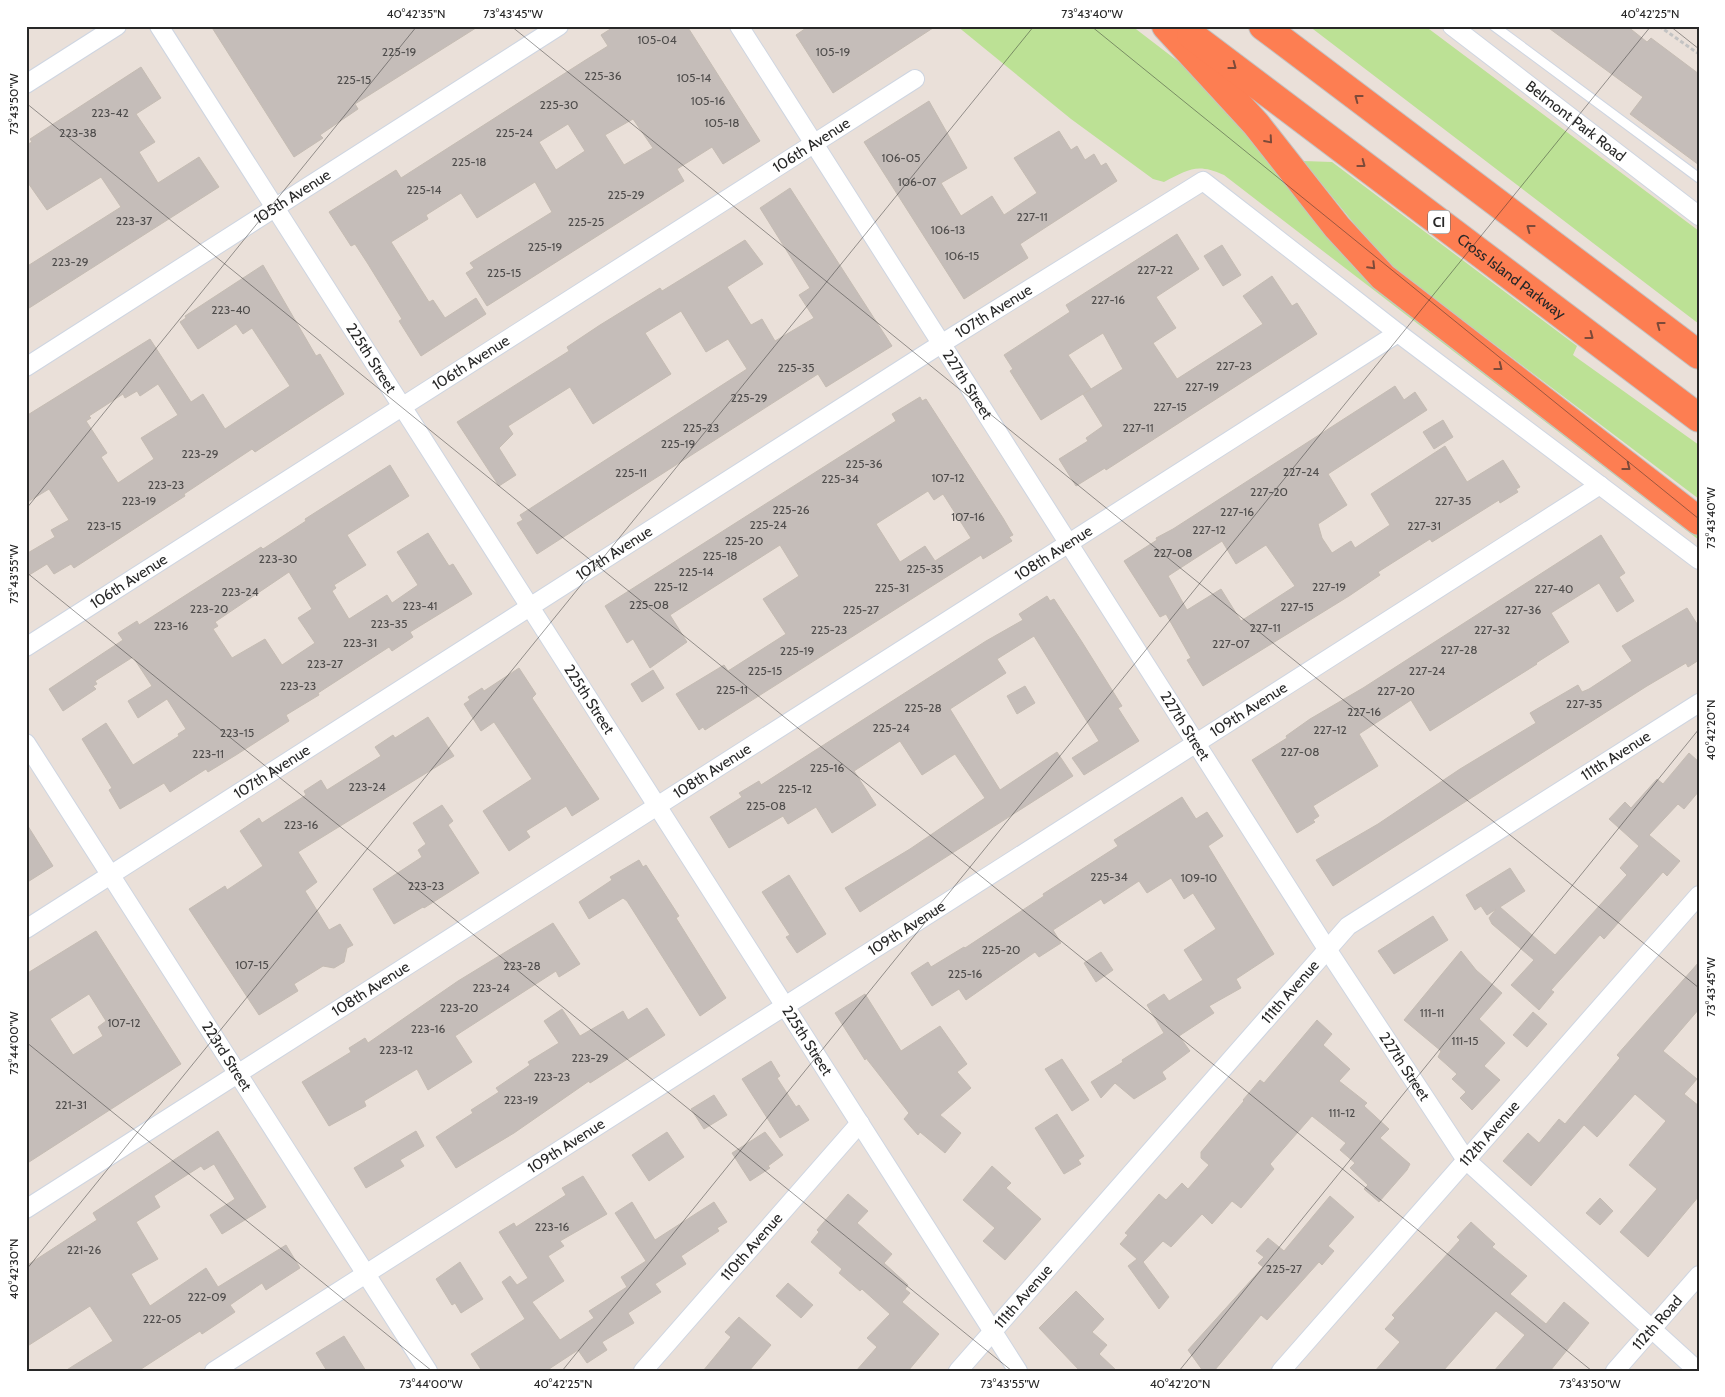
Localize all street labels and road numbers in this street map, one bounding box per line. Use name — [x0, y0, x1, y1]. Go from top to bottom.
street label: Belmont Park Road — [1522, 77, 1629, 165]
street label: 106th Avenue — [769, 114, 854, 177]
street label: 105th Avenue — [250, 165, 334, 228]
road number: CI — [1428, 210, 1450, 233]
street label: Cross Island Parkway — [1454, 230, 1569, 323]
street label: 107th Avenue — [952, 280, 1036, 342]
street label: 225th Street — [342, 320, 400, 396]
street label: 106th Avenue — [429, 331, 513, 394]
street label: 227th Street — [939, 347, 996, 422]
street label: 108th Avenue — [1011, 521, 1096, 584]
street label: 107th Avenue — [573, 522, 656, 584]
street label: 106th Avenue — [87, 550, 171, 613]
street label: 225th Street — [560, 661, 618, 738]
street label: 109th Avenue — [1207, 678, 1291, 741]
street label: 227th Street — [1156, 688, 1214, 764]
street label: 111th Avenue — [1578, 727, 1654, 785]
street label: 108th Avenue — [670, 739, 755, 802]
street label: 107th Avenue — [231, 741, 314, 803]
street label: 109th Avenue — [865, 897, 949, 960]
street label: 111th Avenue — [1257, 956, 1323, 1028]
street label: 108th Avenue — [329, 957, 413, 1020]
street label: 225th Street — [778, 1003, 836, 1079]
street label: 223rd Street — [198, 1018, 255, 1094]
street label: 227th Street — [1375, 1029, 1433, 1104]
street label: 112th Avenue — [1456, 1097, 1523, 1170]
street label: 109th Avenue — [524, 1114, 608, 1177]
street label: 110th Avenue — [717, 1209, 786, 1285]
street label: 111th Avenue — [990, 1261, 1056, 1332]
street label: 112th Road — [1628, 1292, 1686, 1354]

